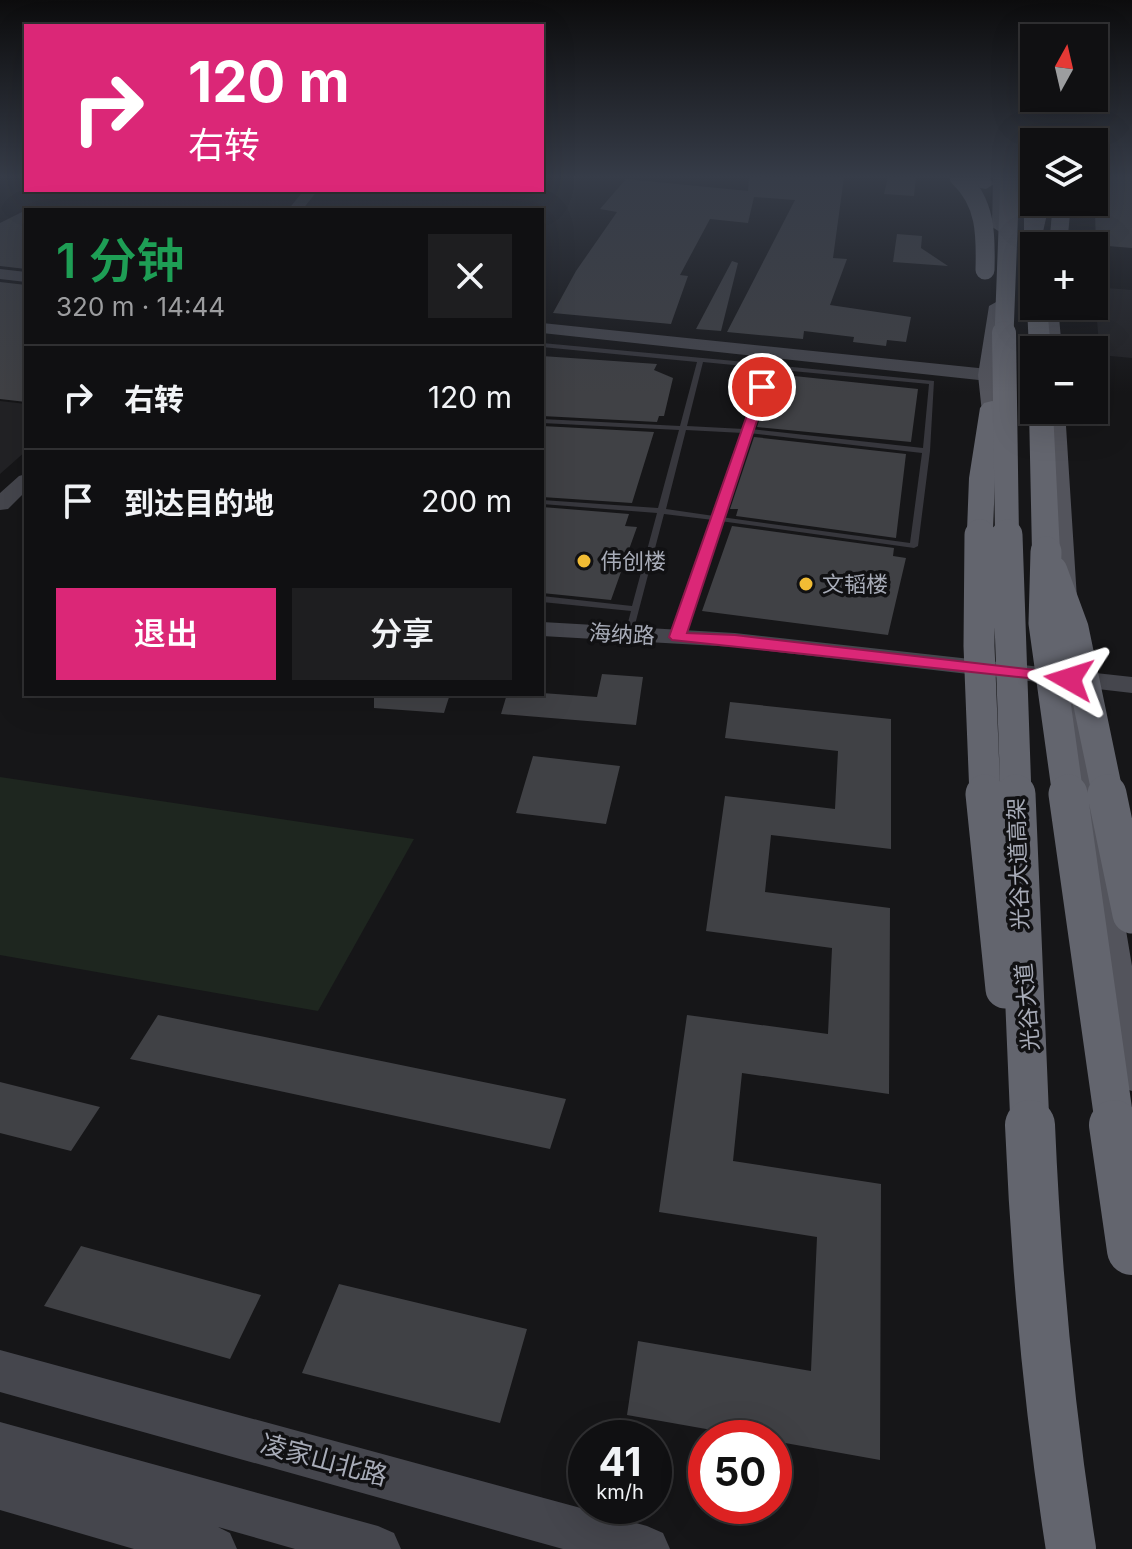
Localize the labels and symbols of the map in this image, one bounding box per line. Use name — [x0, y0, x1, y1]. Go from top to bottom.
north arrow — [1020, 24, 1108, 112]
pin — [728, 353, 796, 421]
place label: 伟创楼 — [600, 548, 666, 574]
marker: 伟创楼 — [575, 552, 593, 570]
place label: 文韬楼 — [822, 571, 888, 597]
marker: 文韬楼 — [797, 575, 815, 593]
street label: 海纳路 — [588, 619, 656, 649]
position arrow — [1027, 637, 1111, 721]
street label: 光谷大道高架 — [1003, 798, 1033, 930]
street label: 光谷大道 — [1010, 962, 1044, 1052]
speed limit sign: 50 — [688, 1420, 792, 1524]
street label: 凌家山北路 — [257, 1428, 391, 1491]

